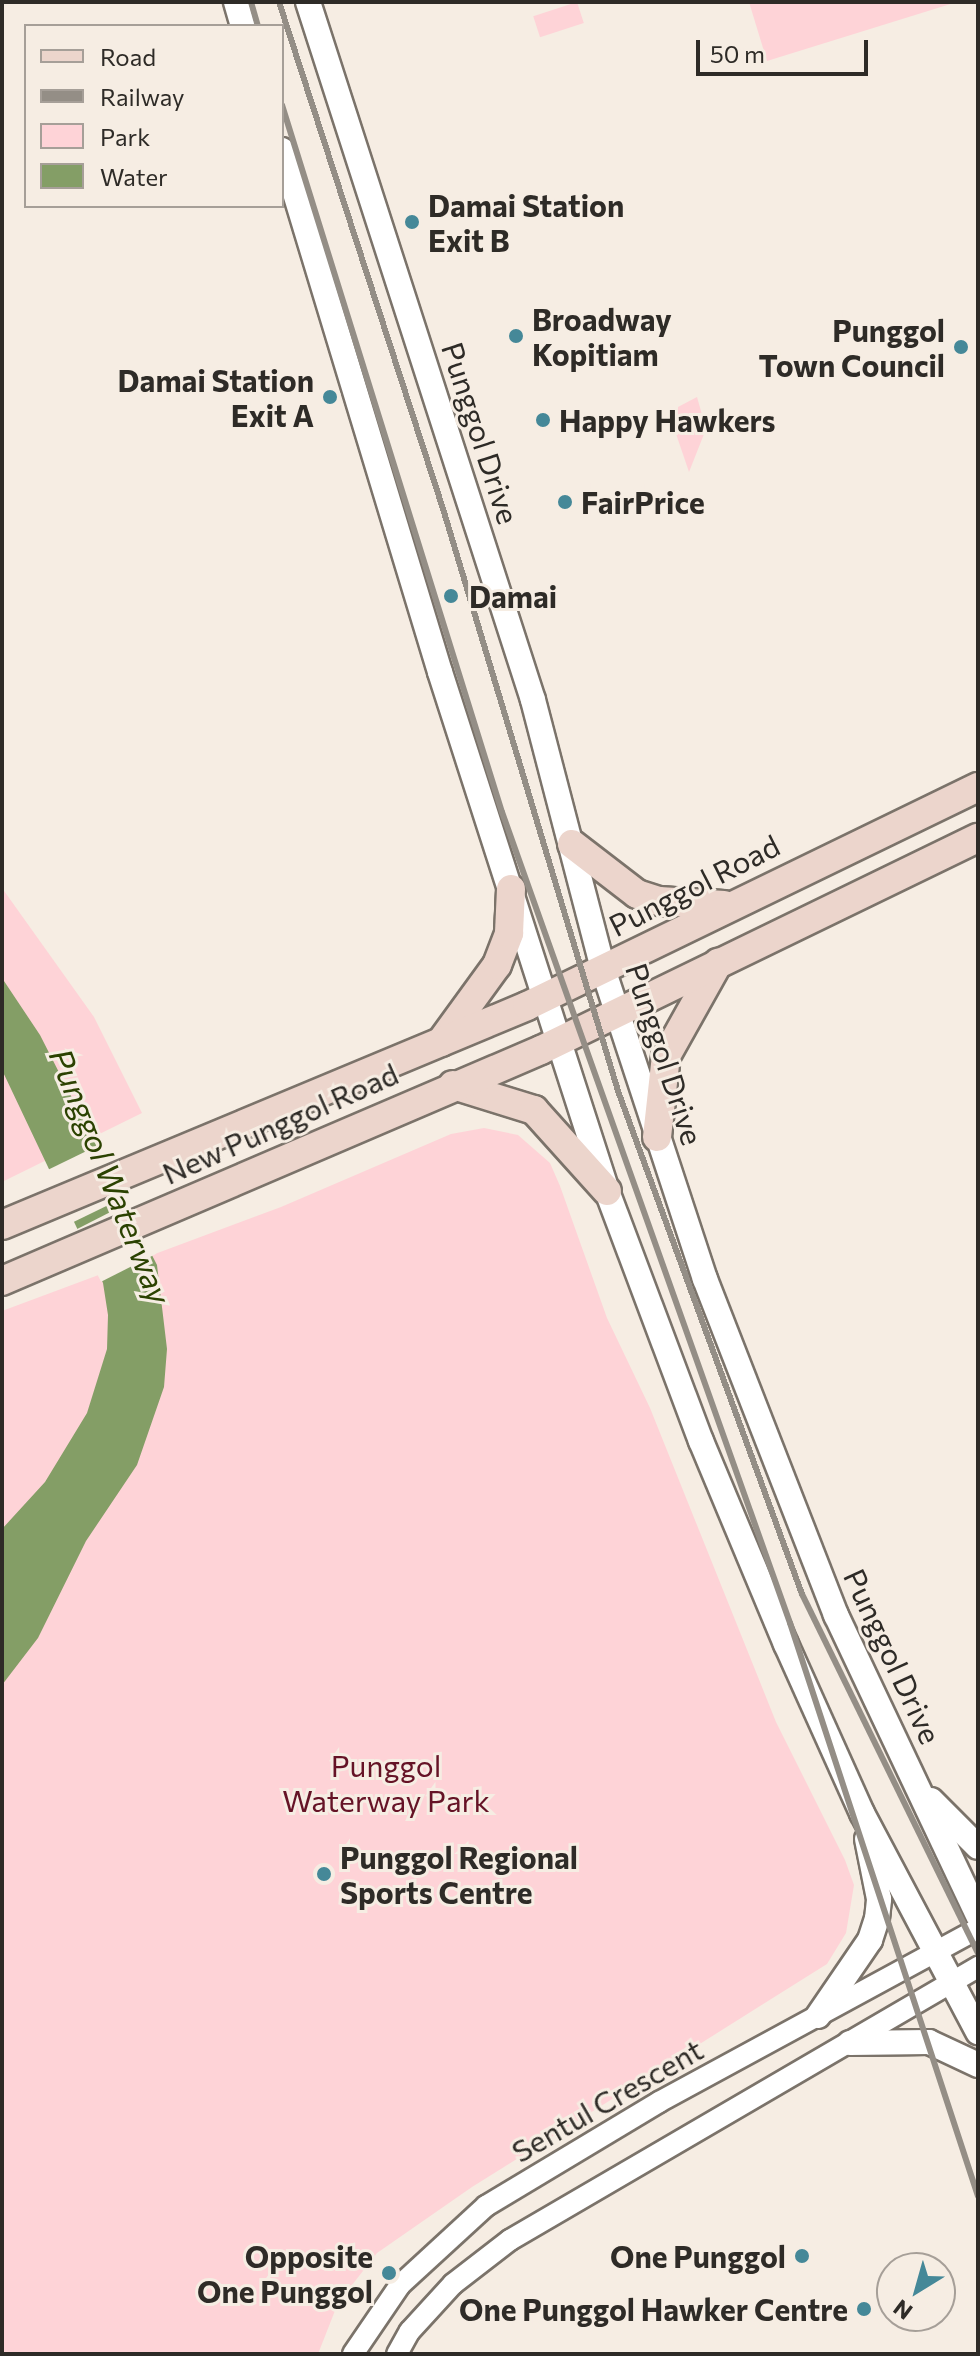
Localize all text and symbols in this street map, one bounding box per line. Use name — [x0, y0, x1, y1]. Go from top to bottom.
legend — [24, 24, 284, 208]
scale bar — [700, 24, 872, 74]
text: 50 m — [710, 39, 765, 68]
text: Road — [100, 42, 156, 71]
text: Railway — [100, 82, 185, 111]
text: Park — [100, 122, 150, 151]
text: Water — [100, 162, 168, 191]
place label: Damai Station Exit B — [428, 187, 624, 258]
marker: Damai Station Exit B — [403, 213, 421, 231]
place label: Broadway Kopitiam — [532, 301, 672, 372]
place label: Punggol Town Council — [759, 312, 945, 382]
marker: Broadway Kopitiam — [507, 327, 525, 345]
street label: Punggol Drive — [435, 338, 527, 528]
marker: Punggol Town Council — [952, 338, 970, 356]
place label: Damai Station Exit A — [118, 362, 314, 432]
marker: Damai Station Exit A — [321, 388, 339, 406]
place label: Happy Hawkers — [559, 402, 776, 438]
marker: Happy Hawkers — [534, 411, 552, 429]
place label: FairPrice — [581, 484, 705, 520]
marker: FairPrice — [556, 493, 574, 511]
place label: Damai — [469, 578, 557, 614]
marker: Damai — [440, 585, 462, 607]
street label: Punggol Road — [603, 827, 785, 943]
street label: Punggol Drive — [619, 959, 711, 1149]
water label: Punggol Waterway — [42, 1043, 180, 1309]
street label: New Punggol Road — [157, 1055, 403, 1191]
street label: Punggol Drive — [837, 1563, 949, 1749]
park label: Punggol Waterway Park — [282, 1747, 490, 1818]
place label: Punggol Regional Sports Centre — [340, 1839, 578, 1910]
marker: Punggol Regional Sports Centre — [315, 1865, 333, 1883]
street label: Sentul Crescent — [505, 2031, 709, 2169]
place label: Opposite One Punggol — [197, 2238, 373, 2308]
place label: One Punggol — [610, 2238, 786, 2274]
marker: One Punggol — [793, 2247, 811, 2265]
north arrow — [876, 2252, 956, 2332]
marker: Opposite One Punggol — [380, 2264, 398, 2282]
place label: One Punggol Hawker Centre — [459, 2291, 848, 2327]
text: N — [888, 2294, 917, 2326]
marker: One Punggol Hawker Centre — [855, 2300, 873, 2318]

